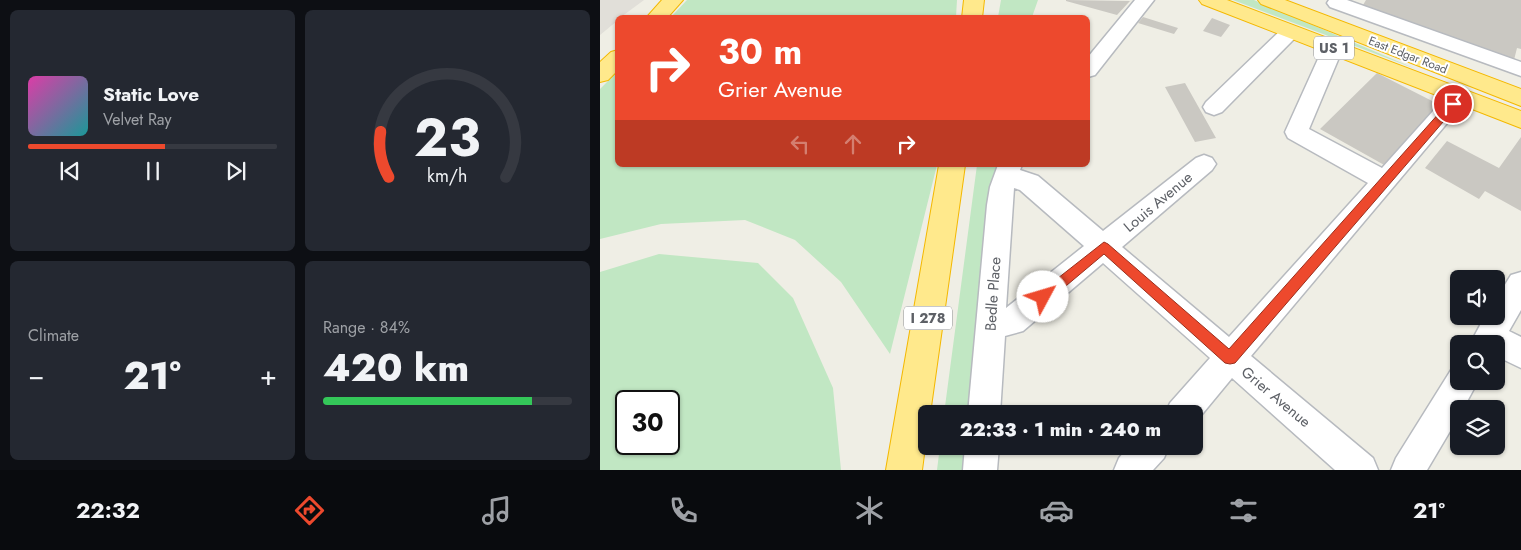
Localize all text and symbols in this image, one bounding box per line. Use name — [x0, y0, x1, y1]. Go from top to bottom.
text: 30 m — [718, 27, 802, 77]
street label: East Edgar Road — [1366, 32, 1450, 78]
icon: right — [635, 35, 700, 100]
road number: US 1 — [1314, 36, 1354, 59]
text: Grier Avenue — [718, 73, 842, 105]
text: Static Love — [103, 81, 199, 108]
pin — [1432, 83, 1474, 125]
icon: arrive — [1439, 90, 1467, 118]
text: 23 — [414, 100, 481, 176]
text: Velvet Ray — [103, 108, 172, 131]
icon: left — [786, 130, 814, 158]
icon: ahead — [839, 130, 867, 158]
icon: right — [892, 130, 920, 158]
icon: previous — [56, 157, 84, 185]
icon: pause — [139, 157, 167, 185]
icon: next — [222, 157, 250, 185]
text: km/h — [427, 163, 468, 189]
street label: Louis Avenue — [1119, 166, 1197, 237]
street label: Bedle Place — [979, 256, 1007, 332]
position arrow — [1016, 270, 1068, 322]
map controls — [1450, 270, 1505, 455]
button: sound — [1450, 270, 1505, 325]
road number: I 278 — [904, 306, 952, 330]
text: Range · 84% — [323, 316, 410, 339]
text: Climate — [28, 324, 79, 347]
button: search — [1450, 335, 1505, 390]
text: 420 km — [323, 340, 469, 395]
text: 21° — [123, 348, 181, 403]
text: − — [28, 355, 45, 396]
text: + — [260, 355, 277, 396]
street label: Grier Avenue — [1236, 361, 1316, 433]
speed limit sign: 30 — [615, 390, 680, 455]
button: layers — [1450, 400, 1505, 455]
text: 22:33 · 1 min · 240 m — [960, 416, 1161, 443]
icon: directions — [292, 493, 327, 528]
icon: music — [479, 493, 514, 528]
icon: phone — [666, 493, 701, 528]
icon: climate — [852, 493, 887, 528]
icon: car — [1039, 493, 1074, 528]
icon: filters — [1226, 493, 1261, 528]
text: 22:32 — [76, 494, 140, 526]
text: 21° — [1413, 494, 1445, 526]

